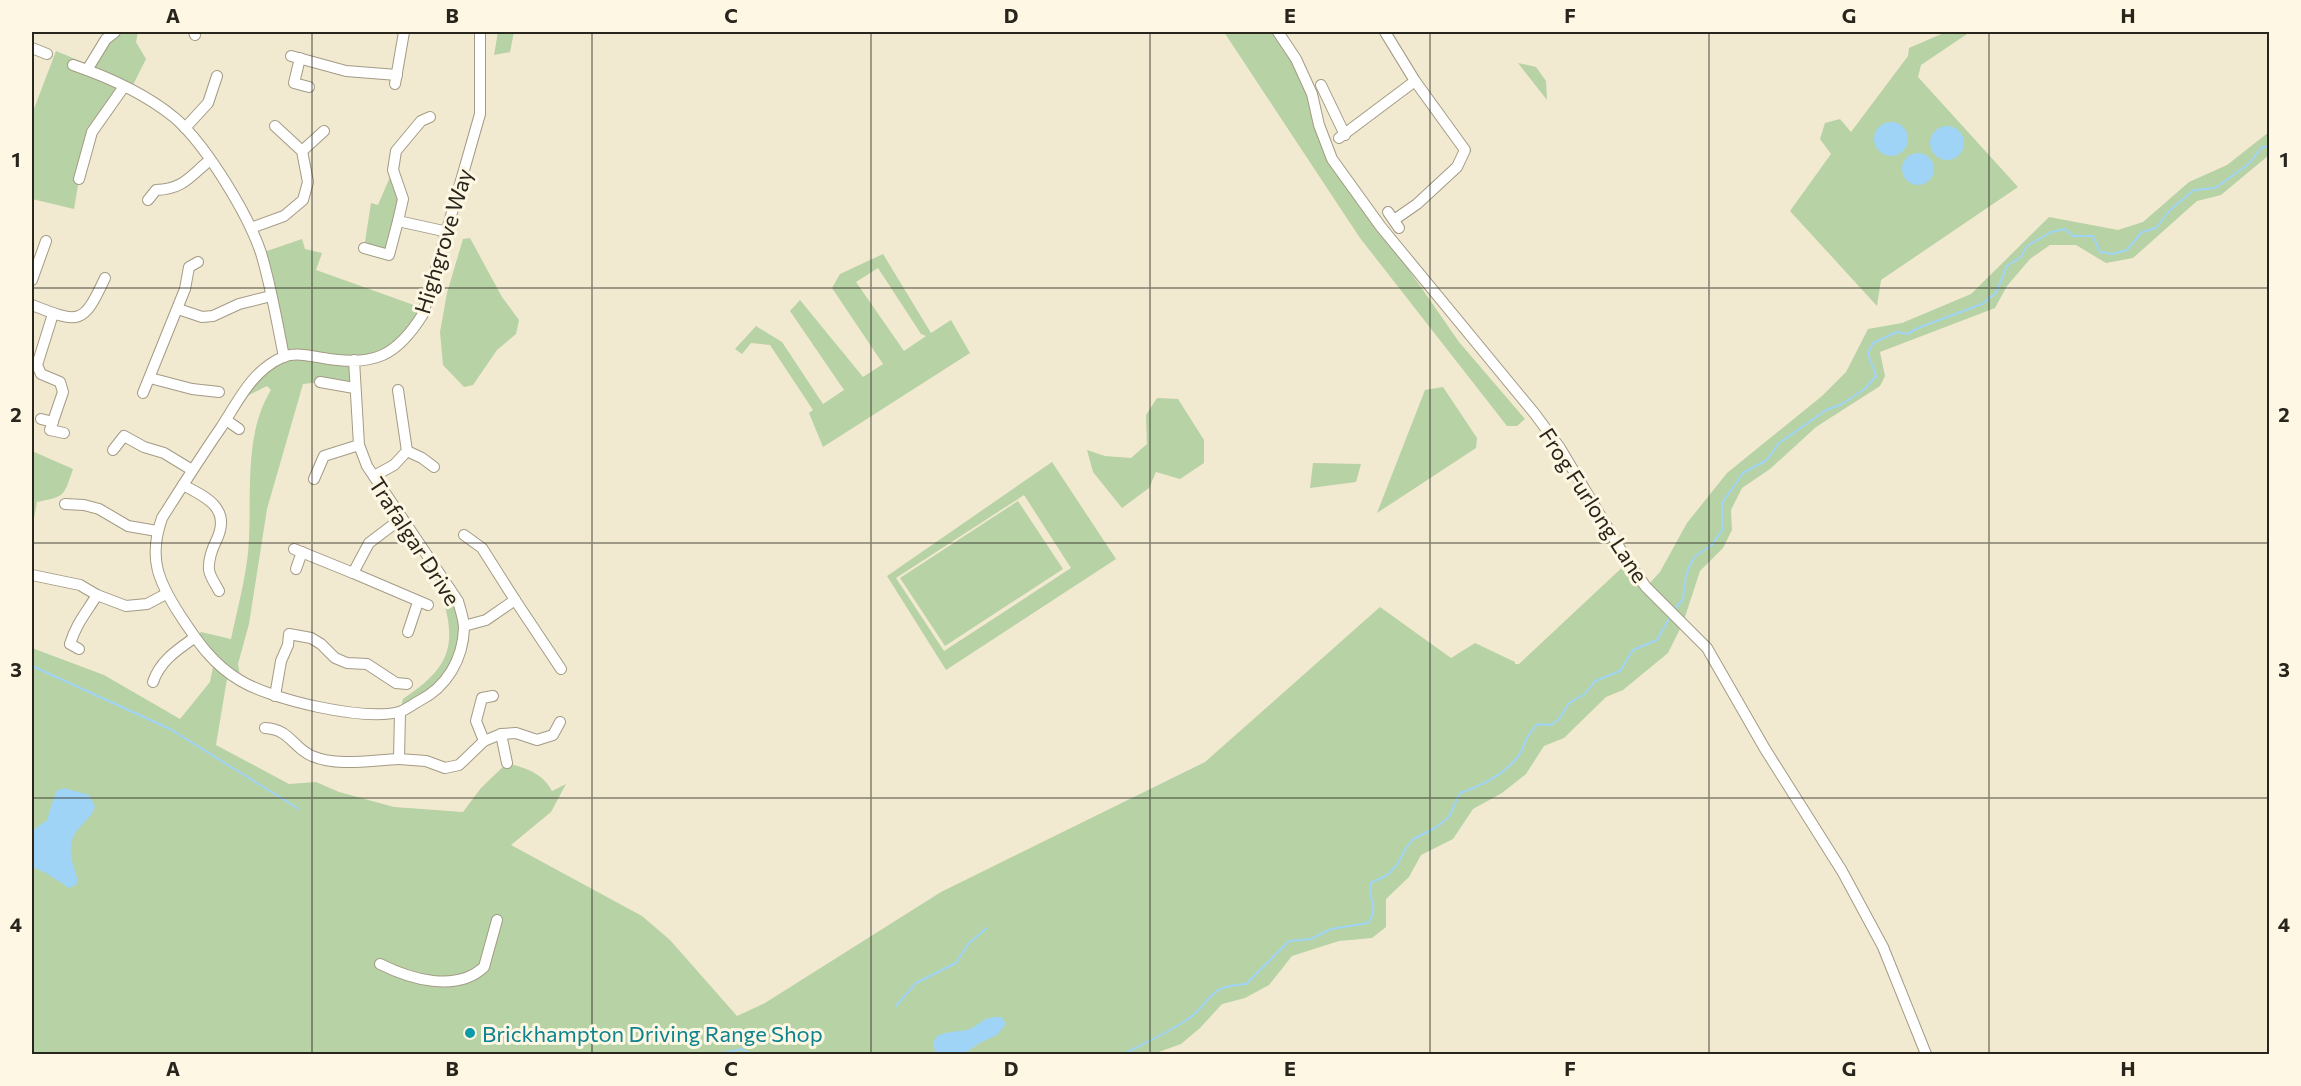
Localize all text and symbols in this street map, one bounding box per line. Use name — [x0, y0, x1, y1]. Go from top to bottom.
text: A — [166, 3, 180, 27]
text: B — [445, 3, 459, 27]
text: C — [724, 3, 738, 27]
text: D — [1004, 3, 1018, 27]
text: E — [1284, 3, 1296, 27]
text: F — [1564, 3, 1576, 27]
text: G — [1842, 3, 1856, 27]
text: H — [2121, 3, 2136, 27]
text: 1 — [11, 147, 21, 171]
text: 1 — [2279, 147, 2289, 171]
street label: Highgrove Way — [408, 165, 478, 317]
text: 2 — [10, 402, 22, 426]
text: 2 — [2278, 402, 2290, 426]
street label: Frog Furlong Lane — [1534, 423, 1654, 587]
street label: Trafalgar Drive — [364, 472, 466, 610]
text: 3 — [10, 657, 22, 681]
text: 3 — [2278, 657, 2290, 681]
text: 4 — [10, 912, 22, 936]
text: 4 — [2278, 912, 2290, 936]
place label: Brickhampton Driving Range Shop — [482, 1020, 823, 1047]
marker: Brickhampton Driving Range Shop — [463, 1026, 477, 1040]
text: A — [166, 1056, 180, 1080]
text: B — [445, 1056, 459, 1080]
text: C — [724, 1056, 738, 1080]
text: D — [1004, 1056, 1018, 1080]
text: E — [1284, 1056, 1296, 1080]
text: F — [1564, 1056, 1576, 1080]
text: G — [1842, 1056, 1856, 1080]
text: H — [2121, 1056, 2136, 1080]

